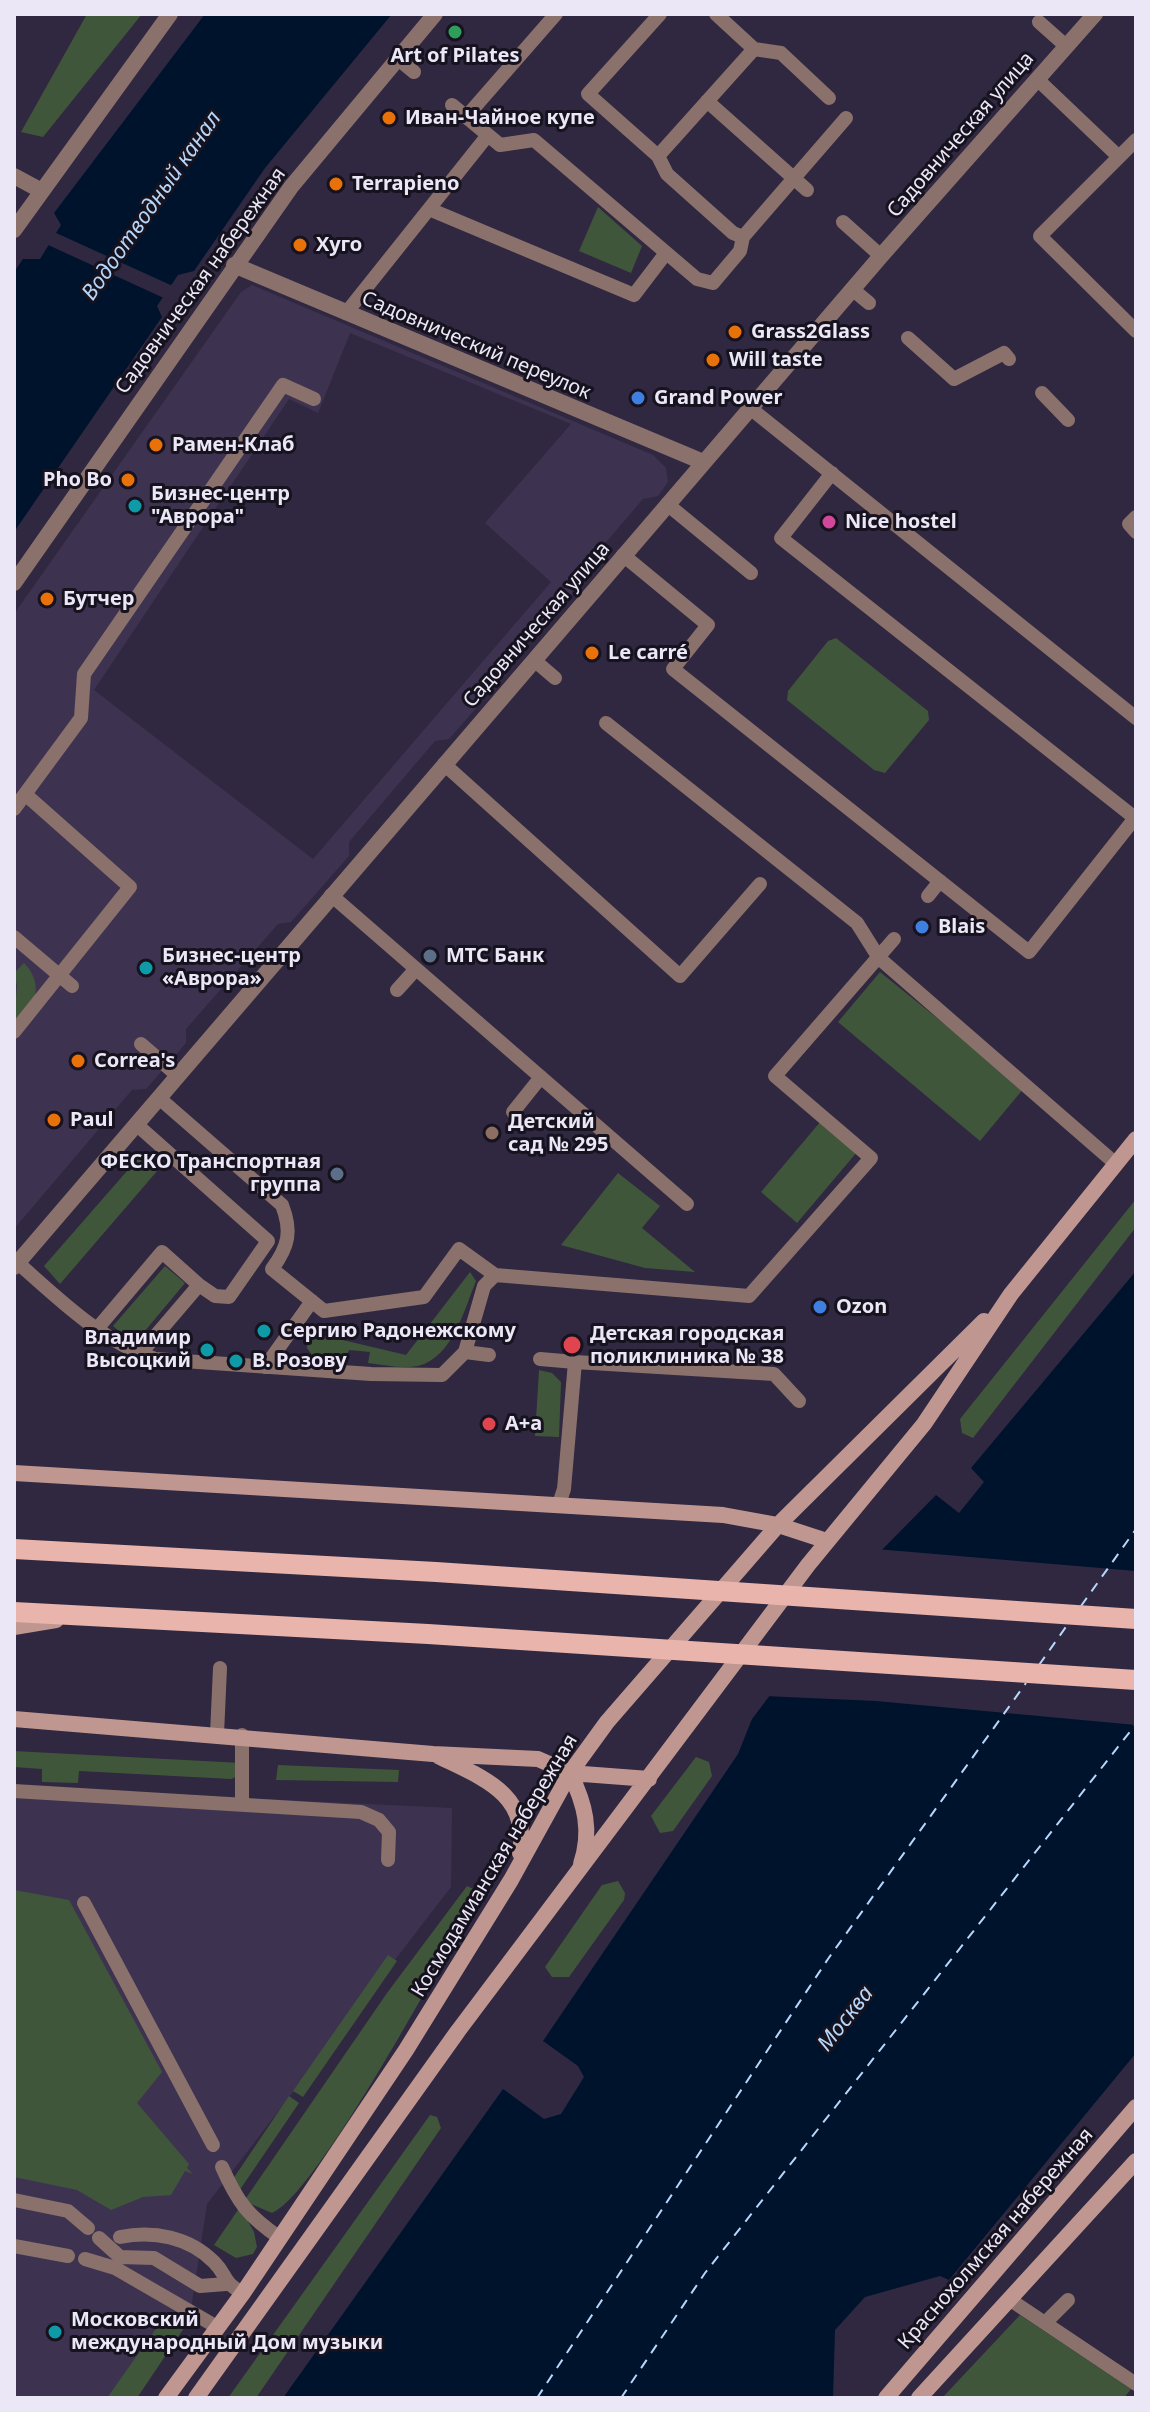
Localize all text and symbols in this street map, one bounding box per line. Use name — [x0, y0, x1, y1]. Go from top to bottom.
marker: Art of Pilates — [446, 23, 464, 41]
place label: Art of Pilates — [390, 44, 520, 68]
street label: Садовническая улица — [883, 47, 1039, 223]
water label: Водоотводный канал — [77, 106, 227, 306]
place label: Иван-Чайное купе — [405, 106, 595, 130]
marker: Иван-Чайное купе — [380, 109, 398, 127]
street label: Садовническая набережная — [111, 163, 291, 399]
place label: Terrapieno — [352, 172, 460, 196]
marker: Terrapieno — [327, 175, 345, 193]
place label: Хуго — [316, 233, 362, 257]
marker: Хуго — [291, 236, 309, 254]
street label: Садовнический переулок — [358, 287, 594, 405]
place label: Grass2Glass — [751, 320, 870, 344]
marker: Grass2Glass — [726, 323, 744, 341]
place label: Will taste — [729, 348, 823, 372]
marker: Will taste — [704, 351, 722, 369]
place label: Grand Power — [654, 386, 782, 410]
marker: Grand Power — [629, 389, 647, 407]
place label: Рамен-Клаб — [172, 433, 295, 457]
marker: Рамен-Клаб — [147, 436, 165, 454]
place label: Pho Bo — [43, 468, 112, 492]
marker: Pho Bo — [119, 471, 137, 489]
place label: Бизнес-центр "Аврора" — [151, 482, 290, 529]
marker: Бизнес-центр "Аврора" — [126, 497, 144, 515]
place label: Nice hostel — [845, 510, 957, 534]
marker: Nice hostel — [820, 513, 838, 531]
street label: Садовническая улица — [459, 537, 615, 713]
place label: Бутчер — [63, 587, 134, 611]
marker: Бутчер — [38, 590, 56, 608]
place label: Le carré — [608, 641, 688, 665]
marker: Le carré — [583, 644, 601, 662]
place label: Blais — [938, 915, 985, 939]
marker: Blais — [913, 918, 931, 936]
place label: Бизнес-центр «Аврора» — [162, 944, 301, 991]
place label: МТС Банк — [446, 944, 544, 968]
marker: МТС Банк — [421, 947, 439, 965]
marker: Бизнес-центр «Аврора» — [137, 959, 155, 977]
place label: Correa's — [94, 1049, 175, 1073]
marker: Correa's — [69, 1052, 87, 1070]
place label: Paul — [70, 1108, 113, 1132]
place label: Детский сад № 295 — [508, 1110, 608, 1157]
marker: Paul — [45, 1111, 63, 1129]
marker: Детский сад № 295 — [483, 1124, 501, 1142]
place label: ФЕСКО Транспортная группа — [100, 1150, 321, 1197]
marker: ФЕСКО Транспортная группа — [328, 1165, 346, 1183]
place label: Ozon — [836, 1295, 887, 1319]
marker: Ozon — [811, 1298, 829, 1316]
place label: Сергию Радонежскому — [280, 1319, 516, 1343]
marker: Сергию Радонежскому — [255, 1322, 273, 1340]
place label: Детская городская поликлиника № 38 — [590, 1322, 784, 1369]
place label: Владимир Высоцкий — [84, 1326, 191, 1373]
marker: Детская городская поликлиника № 38 — [561, 1334, 583, 1356]
marker: Владимир Высоцкий — [198, 1341, 216, 1359]
place label: В. Розову — [252, 1349, 347, 1373]
marker: В. Розову — [227, 1352, 245, 1370]
place label: А+а — [505, 1412, 542, 1436]
marker: А+а — [480, 1415, 498, 1433]
street label: Космодамианская набережная — [407, 1730, 583, 2002]
water label: Москва — [812, 1981, 880, 2057]
street label: Краснохолмская набережная — [893, 2123, 1099, 2355]
place label: Московский международный Дом музыки — [71, 2308, 383, 2355]
marker: Московский международный Дом музыки — [46, 2323, 64, 2341]

